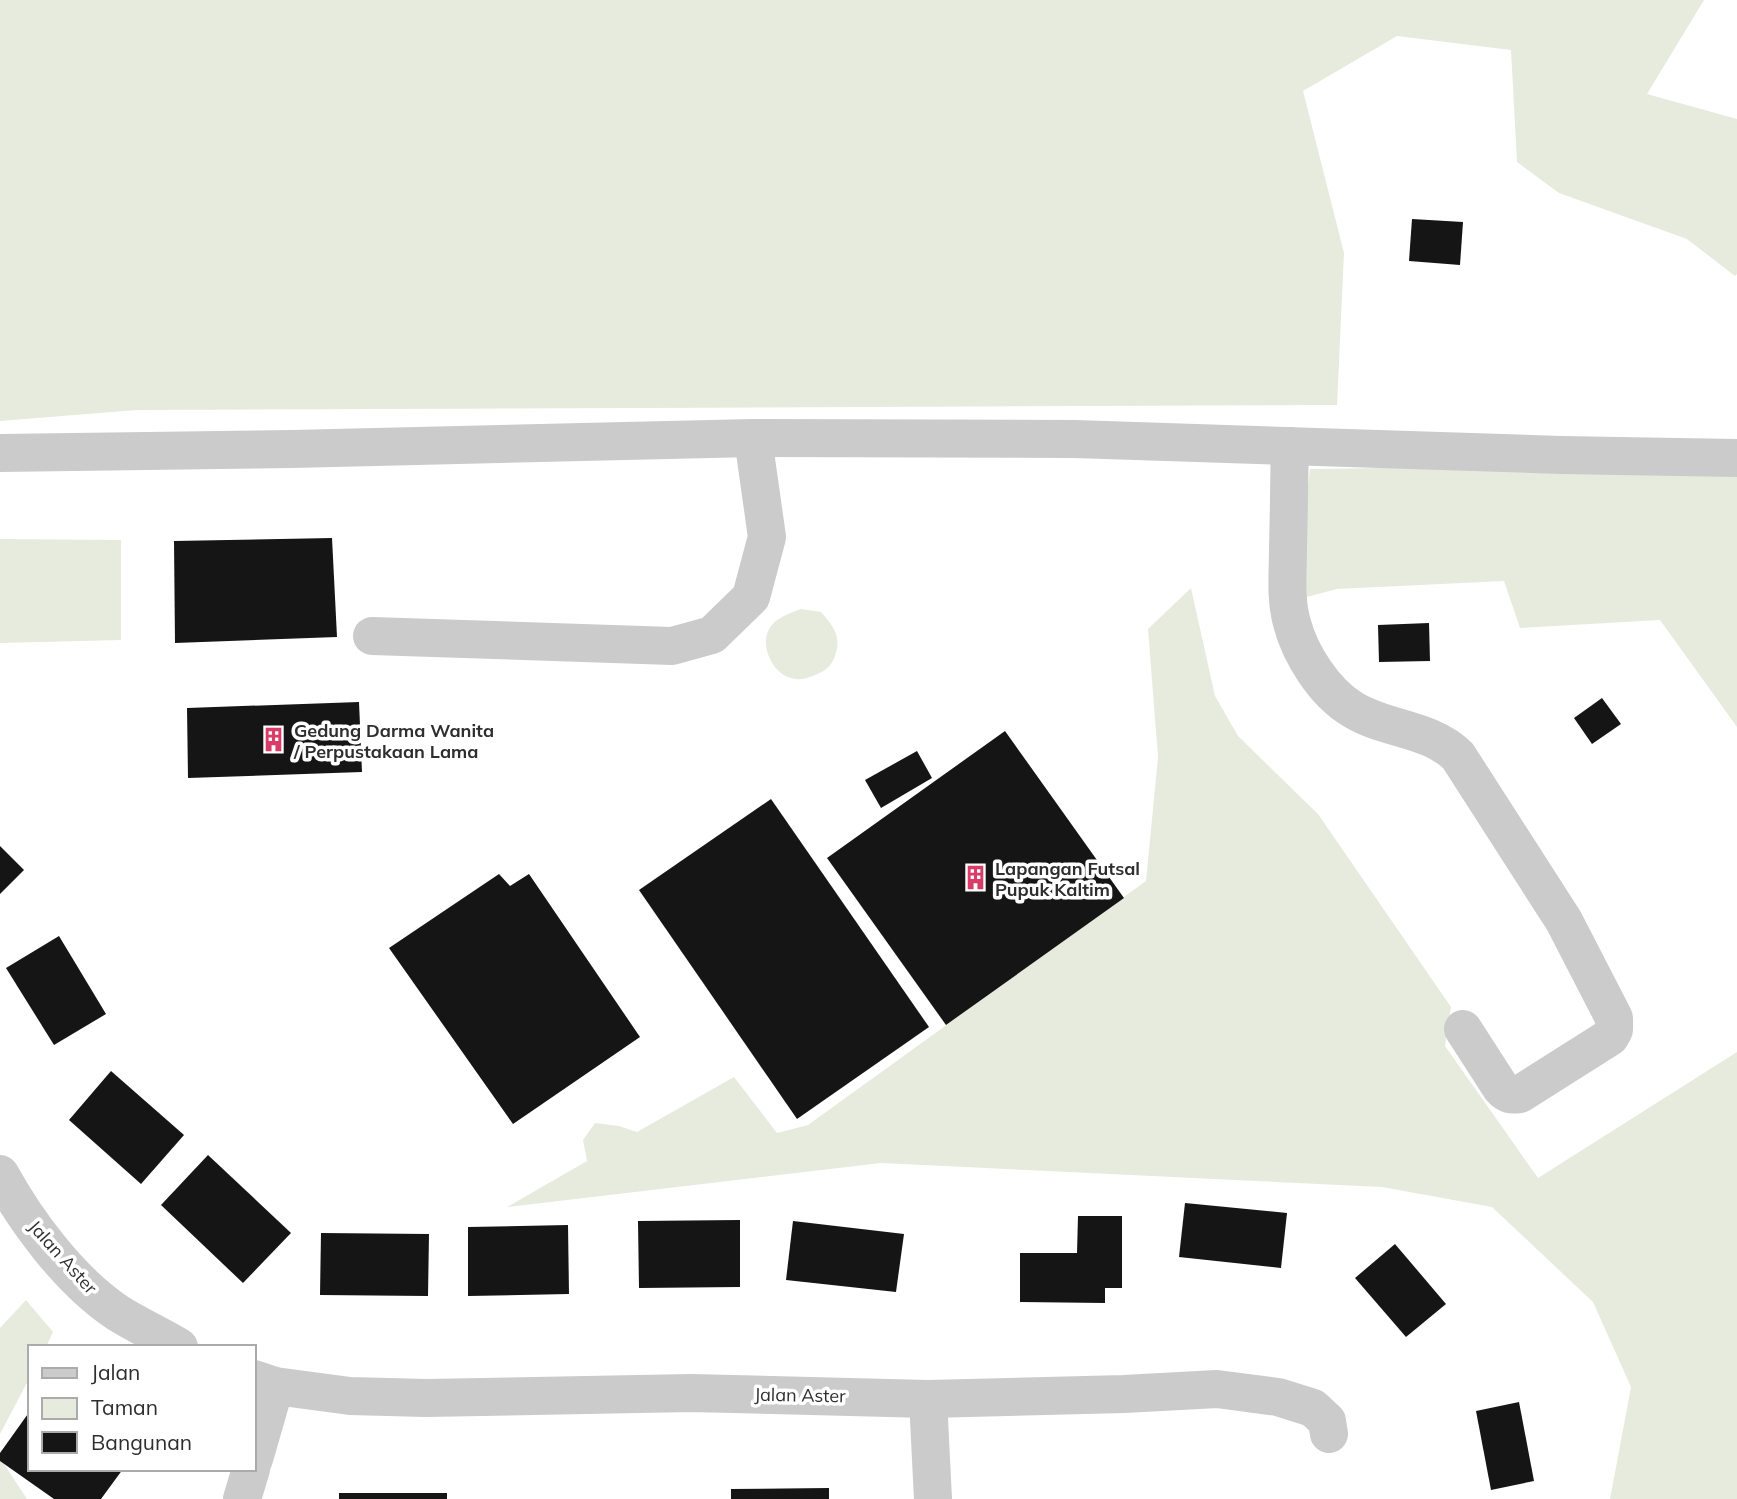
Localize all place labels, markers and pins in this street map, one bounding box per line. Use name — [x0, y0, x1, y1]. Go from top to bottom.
place label: Gedung Darma Wanita / Perpustakaan Lama — [293, 719, 494, 763]
building icon: Gedung Darma Wanita / Perpustakaan Lama — [260, 726, 288, 754]
place label: Lapangan Futsal Pupuk Kaltim — [995, 857, 1140, 901]
building icon: Lapangan Futsal Pupuk Kaltim — [961, 864, 989, 892]

